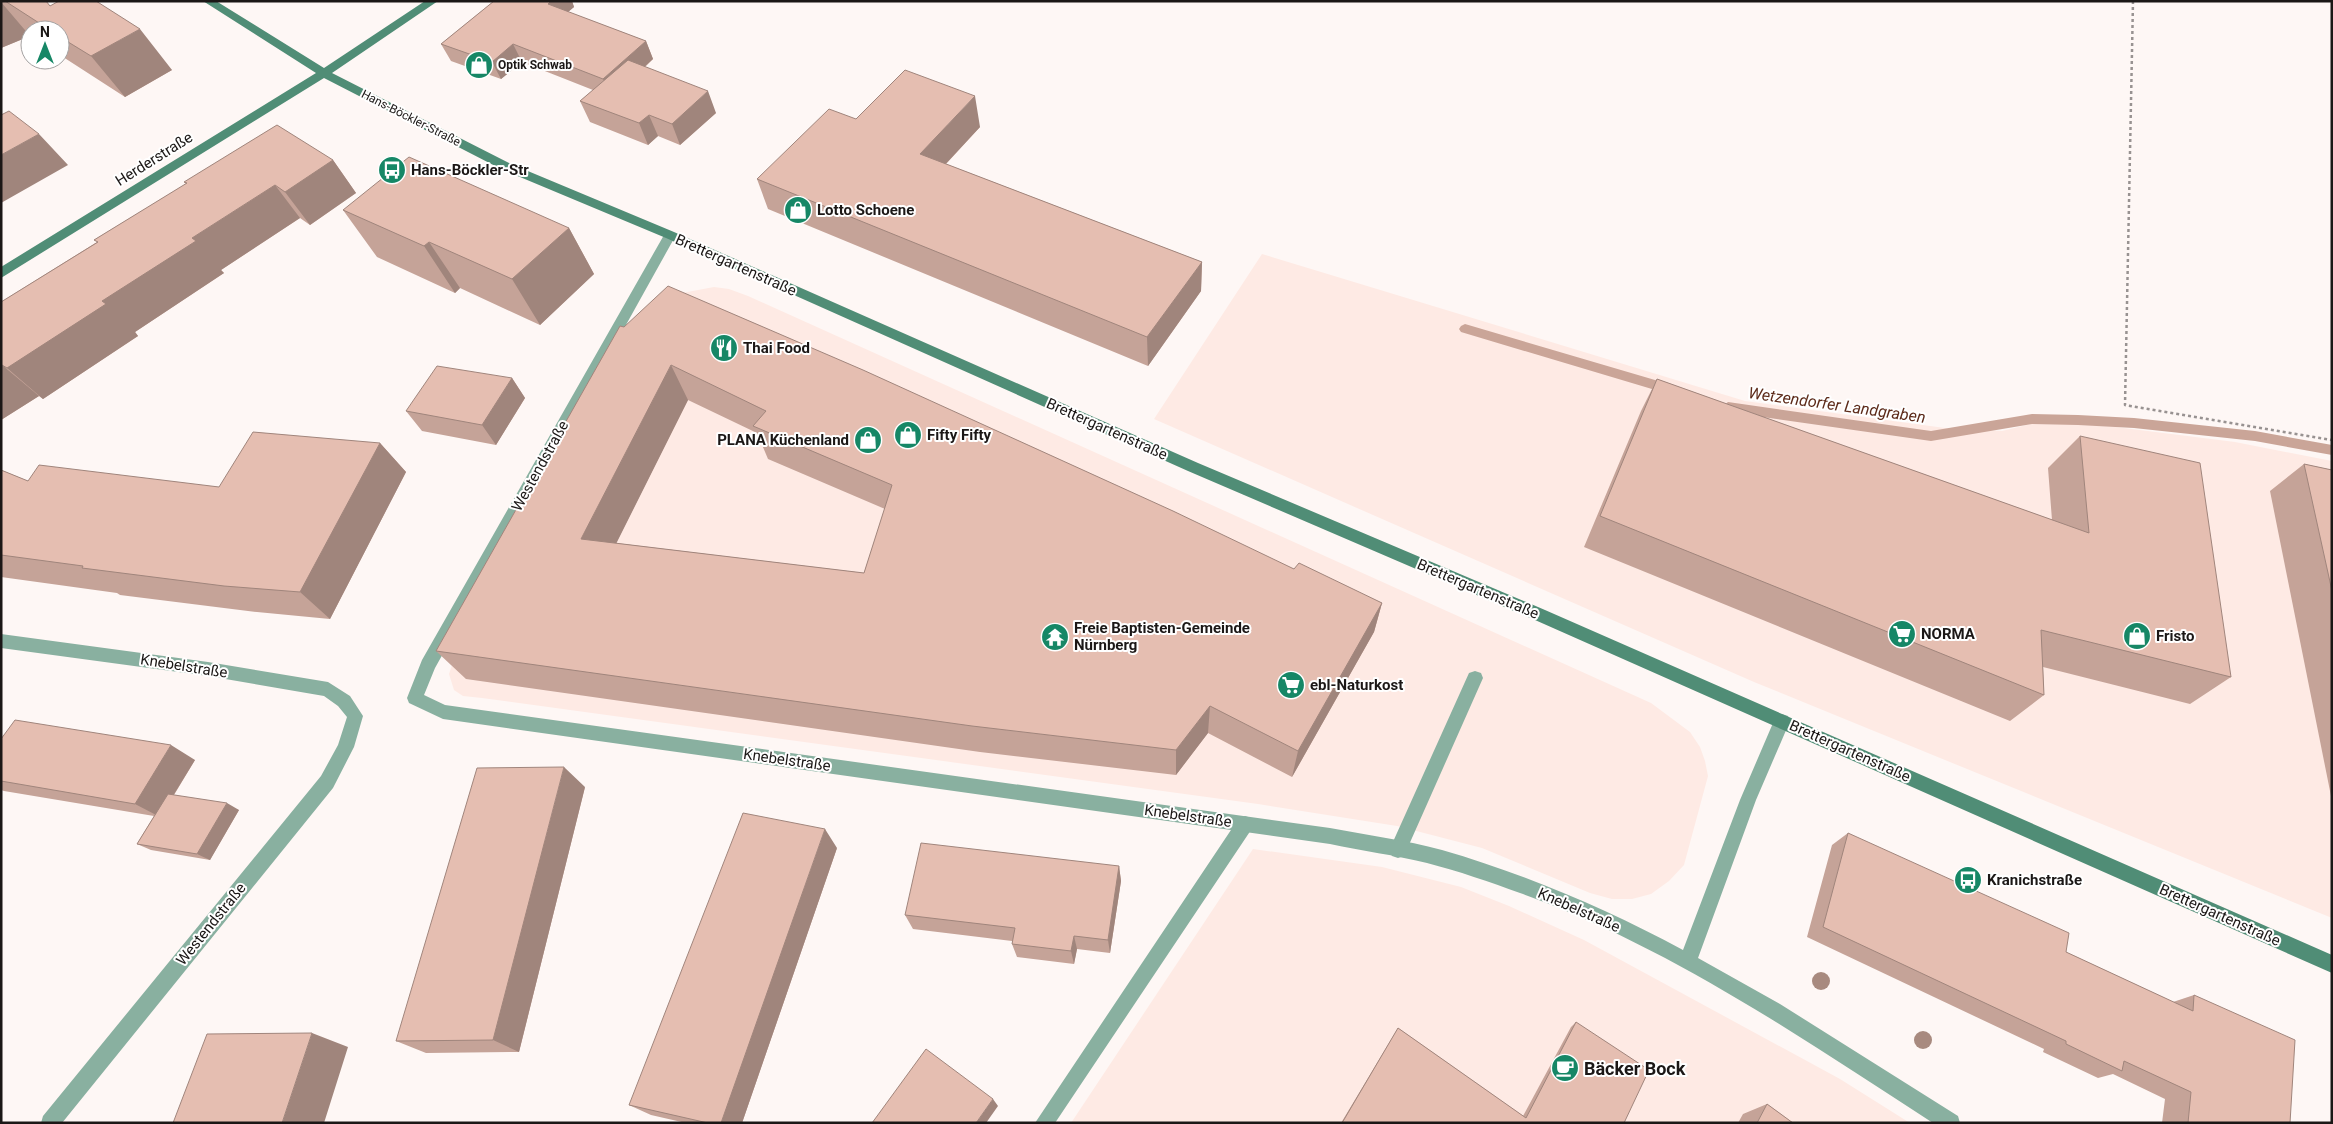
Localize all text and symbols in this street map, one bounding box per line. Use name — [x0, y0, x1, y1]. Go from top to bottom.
north arrow — [20, 20, 70, 70]
text: N — [40, 24, 50, 40]
shop icon: Optik Schwab — [464, 50, 494, 80]
place label: Optik Schwab — [498, 58, 572, 72]
street label: Hans-Böckler-Straße — [359, 87, 463, 149]
street label: Herderstraße — [112, 128, 196, 190]
bus stop icon: Hans-Böckler-Str — [377, 155, 407, 185]
place label: Hans-Böckler-Str — [411, 161, 529, 179]
shop icon: Lotto Schoene — [783, 195, 813, 225]
place label: Lotto Schoene — [817, 201, 914, 219]
street label: Brettergartenstraße — [673, 230, 799, 300]
restaurant icon: Thai Food — [709, 333, 739, 363]
place label: Thai Food — [743, 339, 810, 357]
water label: Wetzendorfer Landgraben — [1747, 383, 1927, 427]
street label: Brettergartenstraße — [1044, 394, 1170, 464]
street label: Westendstraße — [508, 417, 572, 514]
shop icon: Fifty Fifty — [893, 420, 923, 450]
shop icon: PLANA Küchenland — [853, 425, 883, 455]
place label: Fifty Fifty — [927, 426, 992, 444]
place label: PLANA Küchenland — [717, 431, 849, 449]
street label: Brettergartenstraße — [1414, 555, 1542, 623]
place label: Freie Baptisten-Gemeinde Nürnberg — [1074, 619, 1250, 654]
supermarket icon: NORMA — [1887, 619, 1917, 649]
shop icon: Fristo — [2122, 621, 2152, 651]
temple icon: Freie Baptisten-Gemeinde Nürnberg — [1040, 622, 1070, 652]
place label: NORMA — [1921, 625, 1976, 643]
place label: Fristo — [2156, 627, 2195, 645]
street label: Knebelstraße — [139, 650, 229, 682]
supermarket icon: ebl-Naturkost — [1276, 670, 1306, 700]
place label: ebl-Naturkost — [1310, 676, 1403, 694]
street label: Brettergartenstraße — [1787, 716, 1913, 786]
street label: Knebelstraße — [742, 745, 832, 775]
street label: Knebelstraße — [1143, 801, 1233, 831]
bus stop icon: Kranichstraße — [1953, 865, 1983, 895]
place label: Kranichstraße — [1987, 871, 2082, 889]
street label: Westendstraße — [172, 879, 250, 969]
street label: Brettergartenstraße — [2157, 880, 2283, 950]
street label: Knebelstraße — [1535, 884, 1623, 936]
cafe icon: Bäcker Bock — [1550, 1053, 1580, 1083]
place label: Bäcker Bock — [1584, 1058, 1686, 1079]

